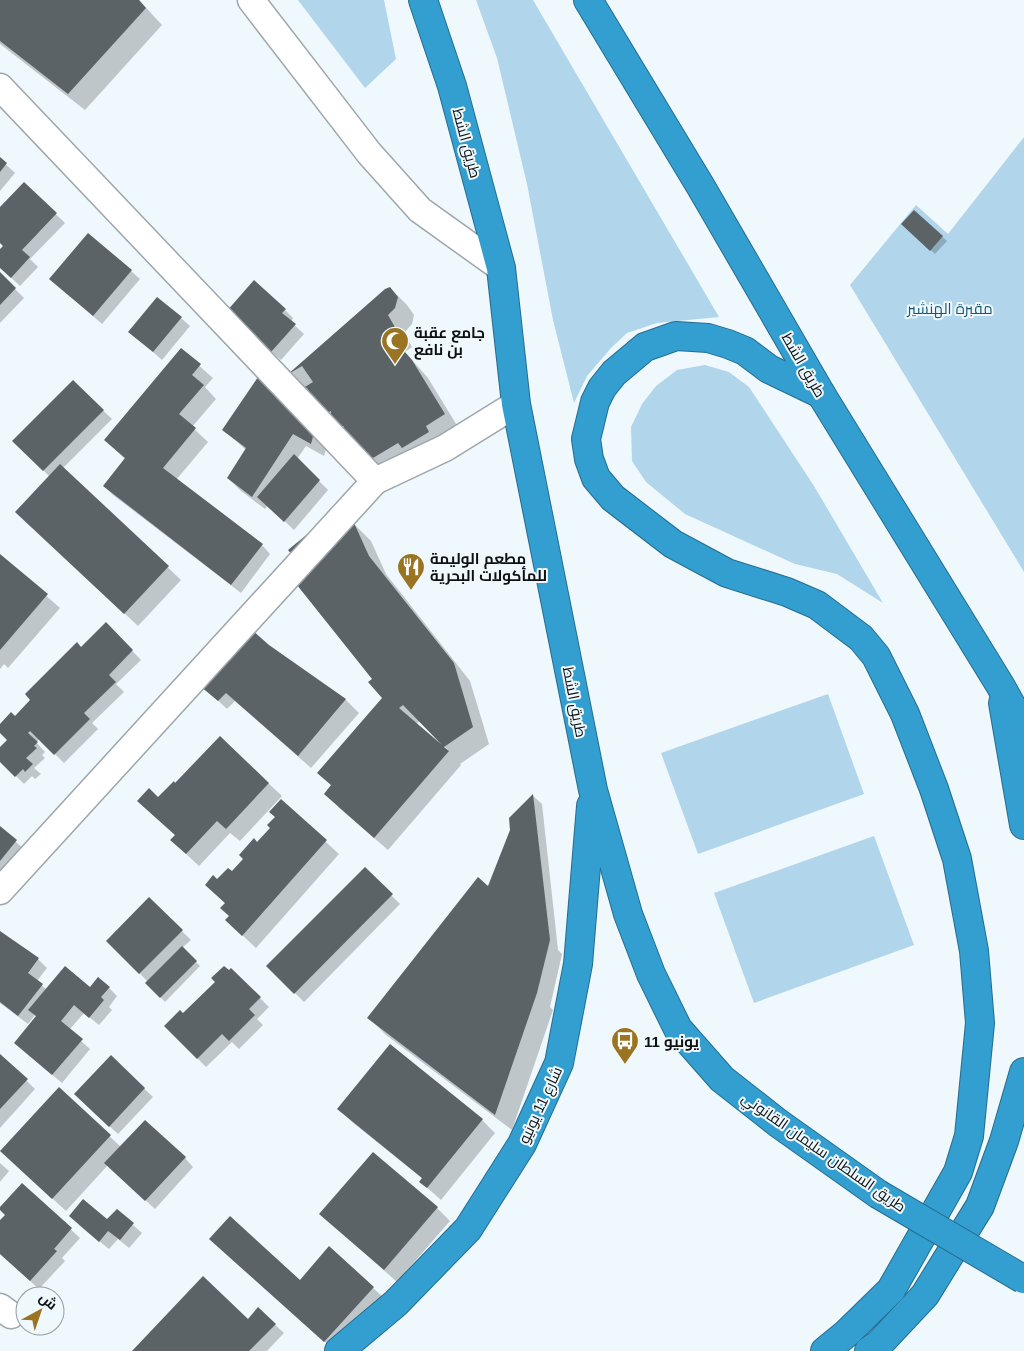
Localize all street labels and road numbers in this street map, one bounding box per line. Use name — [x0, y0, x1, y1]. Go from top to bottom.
street label: طريق الشط — [448, 106, 484, 180]
street label: طريق الشط — [777, 330, 829, 401]
street label: طريق الشط — [558, 665, 590, 739]
street label: شارع 11 يونيو — [515, 1064, 568, 1147]
street label: طريق السلطان سليمان القانوني — [736, 1089, 909, 1218]

